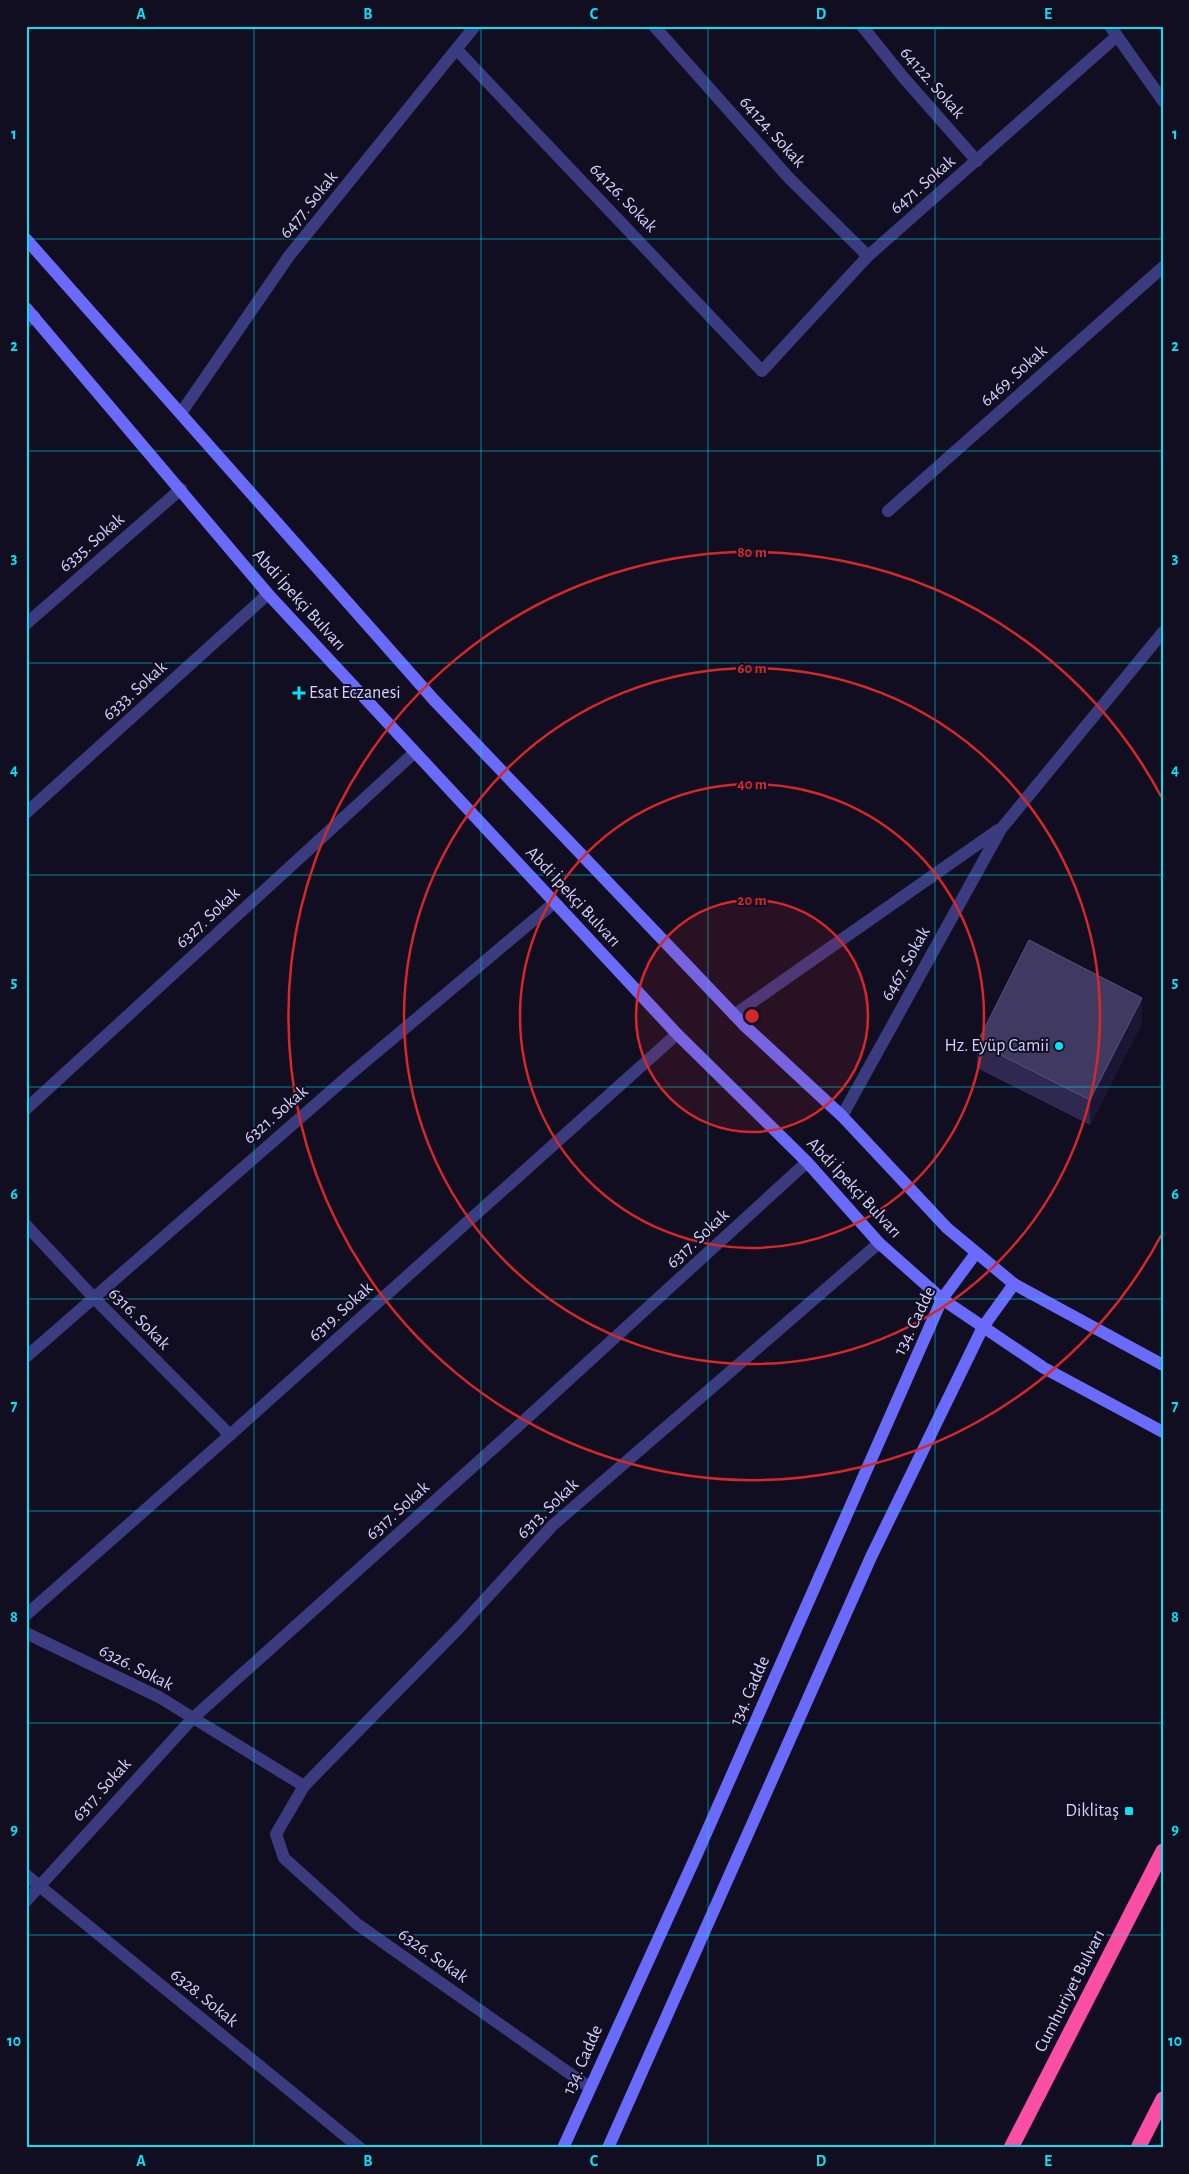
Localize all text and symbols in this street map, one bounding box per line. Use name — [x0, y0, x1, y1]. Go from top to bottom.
text: A — [136, 6, 146, 22]
text: B — [363, 6, 373, 22]
text: C — [590, 6, 599, 22]
text: D — [816, 6, 827, 22]
text: E — [1044, 6, 1052, 22]
street label: 64122. Sokak — [896, 44, 968, 123]
street label: 64124. Sokak — [736, 93, 809, 172]
text: 1 — [11, 126, 17, 142]
text: 1 — [1172, 126, 1178, 142]
street label: 6471. Sokak — [887, 152, 959, 218]
street label: 64126. Sokak — [586, 160, 661, 237]
street label: 6477. Sokak — [277, 167, 342, 242]
text: 2 — [10, 338, 18, 354]
text: 2 — [1171, 338, 1179, 354]
street label: 6469. Sokak — [977, 341, 1051, 410]
street label: 6335. Sokak — [56, 510, 128, 576]
street label: Abdi İpekçi Bulvarı — [249, 544, 351, 654]
text: 80 m — [737, 545, 767, 560]
text: 3 — [11, 550, 18, 566]
text: 3 — [1172, 550, 1179, 566]
street label: 6333. Sokak — [100, 657, 171, 724]
text: 60 m — [737, 661, 767, 676]
place label: Esat Eczanesi — [309, 684, 401, 702]
marker: Esat Eczanesi — [293, 687, 305, 699]
text: 4 — [10, 762, 18, 778]
text: 4 — [1171, 762, 1179, 778]
text: 40 m — [737, 777, 767, 792]
street label: Abdi İpekçi Bulvarı — [522, 842, 625, 951]
street label: 6327. Sokak — [173, 884, 244, 952]
text: 20 m — [737, 893, 767, 908]
street label: 6467. Sokak — [878, 923, 934, 1004]
text: 5 — [11, 974, 18, 990]
text: 5 — [1172, 974, 1179, 990]
centre of rings — [743, 1007, 761, 1025]
place label: Hz. Eyüp Camii — [944, 1037, 1049, 1055]
marker: Hz. Eyüp Camii — [1053, 1040, 1065, 1052]
street label: 6321. Sokak — [240, 1082, 312, 1148]
street label: Abdi İpekçi Bulvarı — [803, 1133, 906, 1242]
text: 6 — [10, 1186, 18, 1202]
text: 6 — [1171, 1186, 1179, 1202]
street label: 6317. Sokak — [663, 1205, 733, 1272]
street label: 6319. Sokak — [306, 1278, 377, 1345]
street label: 134. Cadde — [891, 1284, 939, 1358]
street label: 6316. Sokak — [105, 1285, 174, 1354]
text: 7 — [11, 1398, 18, 1414]
text: 7 — [1172, 1398, 1179, 1414]
street label: 6313. Sokak — [514, 1475, 583, 1543]
street label: 6317. Sokak — [363, 1478, 434, 1544]
text: 8 — [10, 1609, 18, 1625]
text: 8 — [1171, 1609, 1179, 1625]
street label: 6326. Sokak — [96, 1642, 177, 1695]
street label: 134. Cadde — [727, 1654, 773, 1728]
street label: 6317. Sokak — [69, 1754, 135, 1825]
place label: Diklitaş — [1065, 1802, 1119, 1820]
marker: Diklitaş — [1123, 1805, 1135, 1817]
text: 9 — [10, 1821, 18, 1837]
text: 9 — [1171, 1821, 1179, 1837]
street label: 6326. Sokak — [395, 1925, 472, 1987]
street label: Cumhuriyet Bulvarı — [1031, 1927, 1109, 2055]
street label: 6328. Sokak — [167, 1966, 242, 2031]
street label: 134. Cadde — [560, 2023, 606, 2097]
text: 10 — [7, 2033, 21, 2049]
text: 10 — [1168, 2033, 1182, 2049]
text: A — [136, 2153, 146, 2169]
text: B — [363, 2153, 373, 2169]
text: C — [590, 2153, 599, 2169]
text: D — [816, 2153, 827, 2169]
text: E — [1044, 2153, 1052, 2169]

